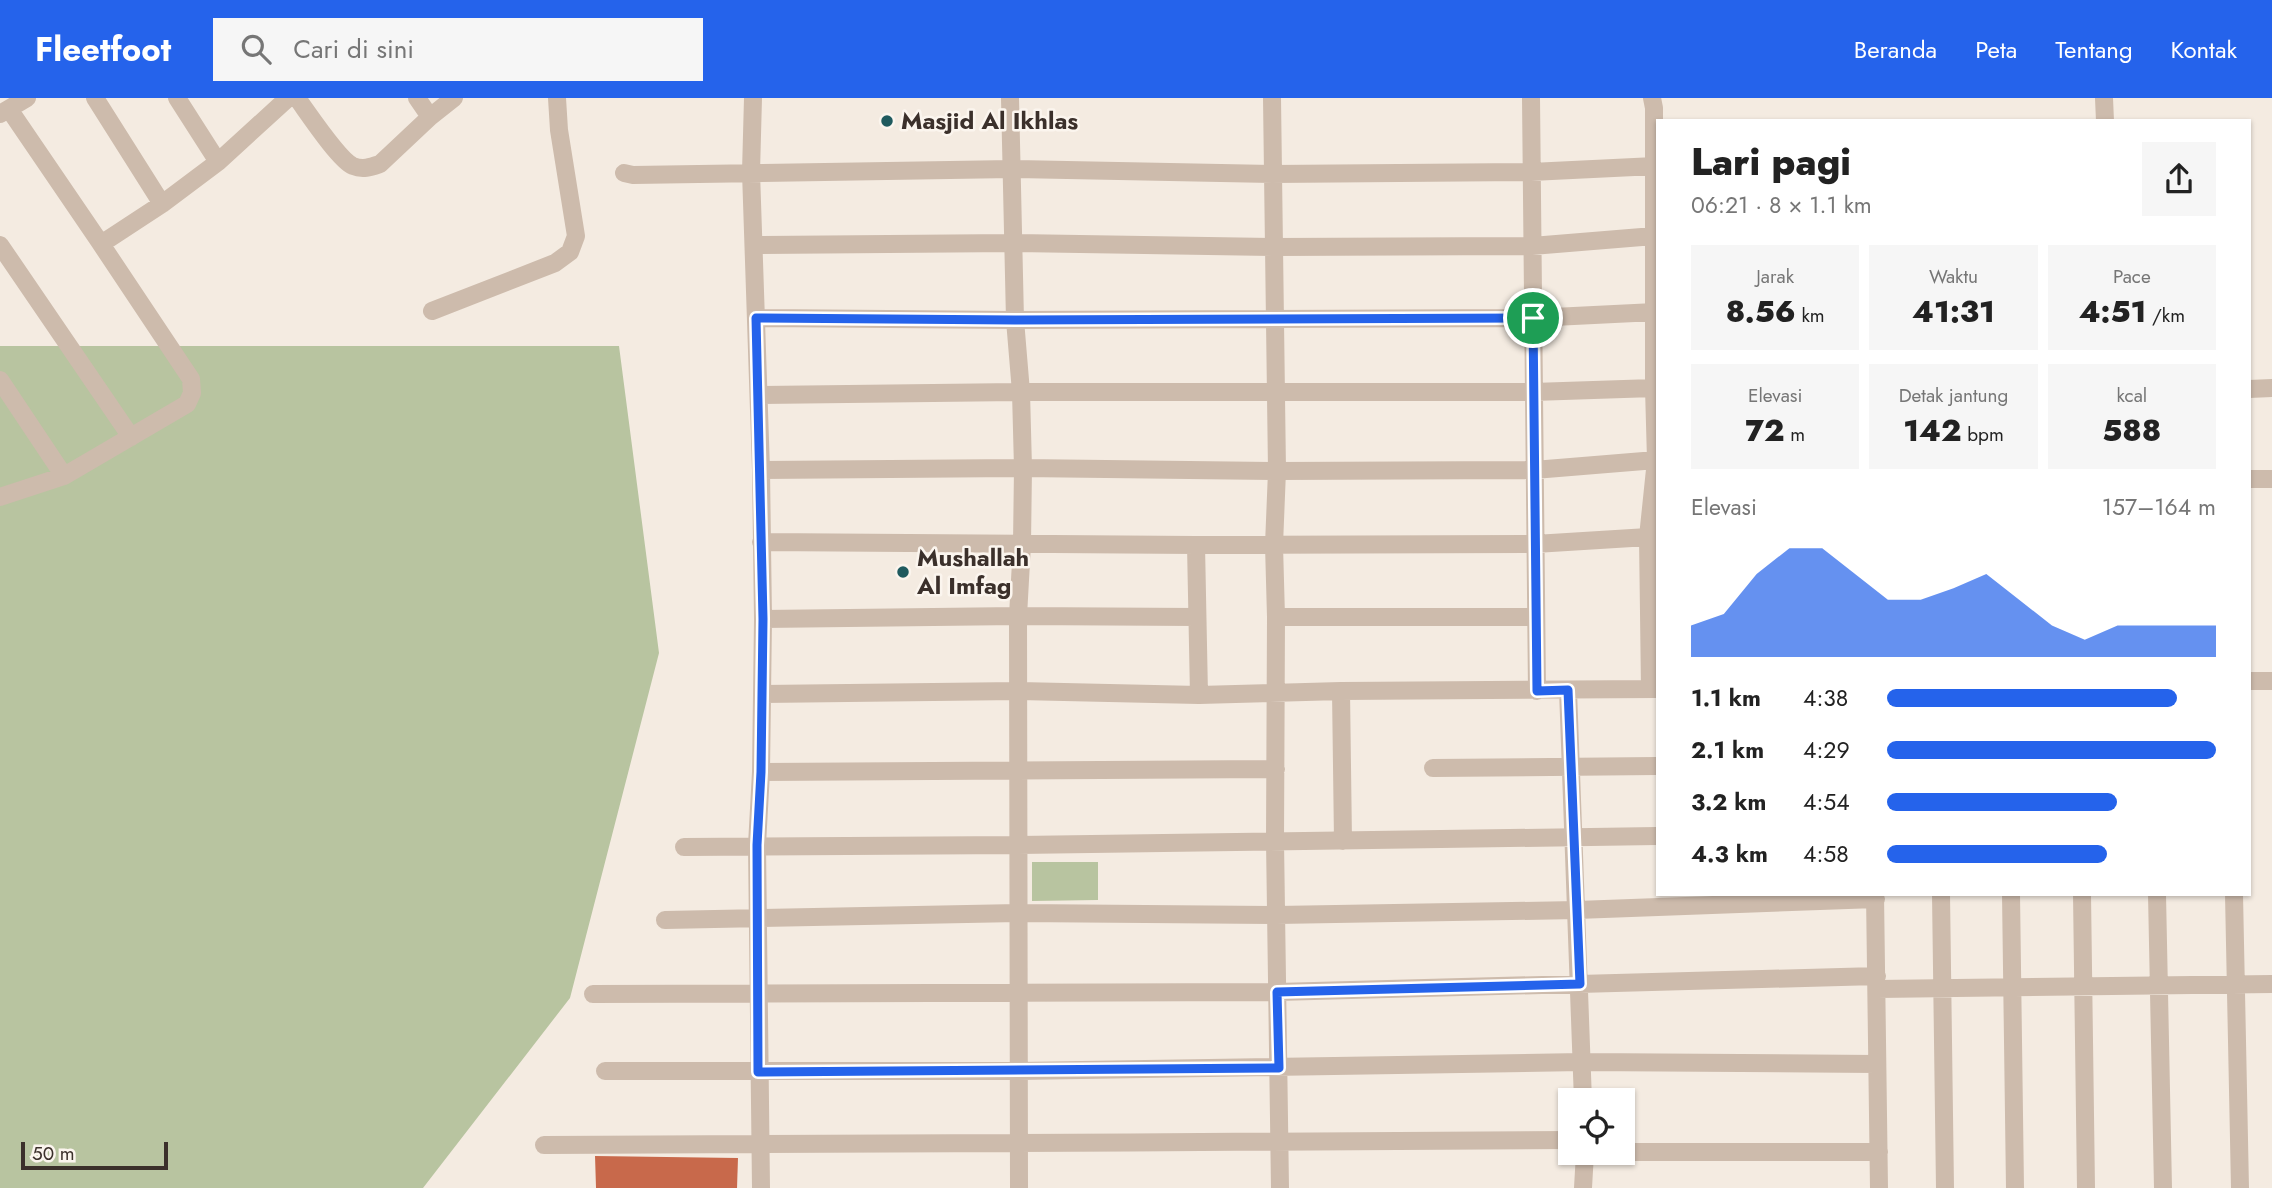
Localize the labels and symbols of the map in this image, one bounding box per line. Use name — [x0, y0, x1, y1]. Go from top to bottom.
place label: Masjid Al Ikhlas — [901, 103, 1078, 138]
marker: Masjid Al Ikhlas — [879, 113, 895, 129]
pin — [1503, 288, 1563, 348]
place label: Mushallah Al Imfag — [916, 540, 1029, 603]
marker: Mushallah Al Imfag — [895, 564, 911, 580]
scale bar — [21, 1139, 168, 1171]

